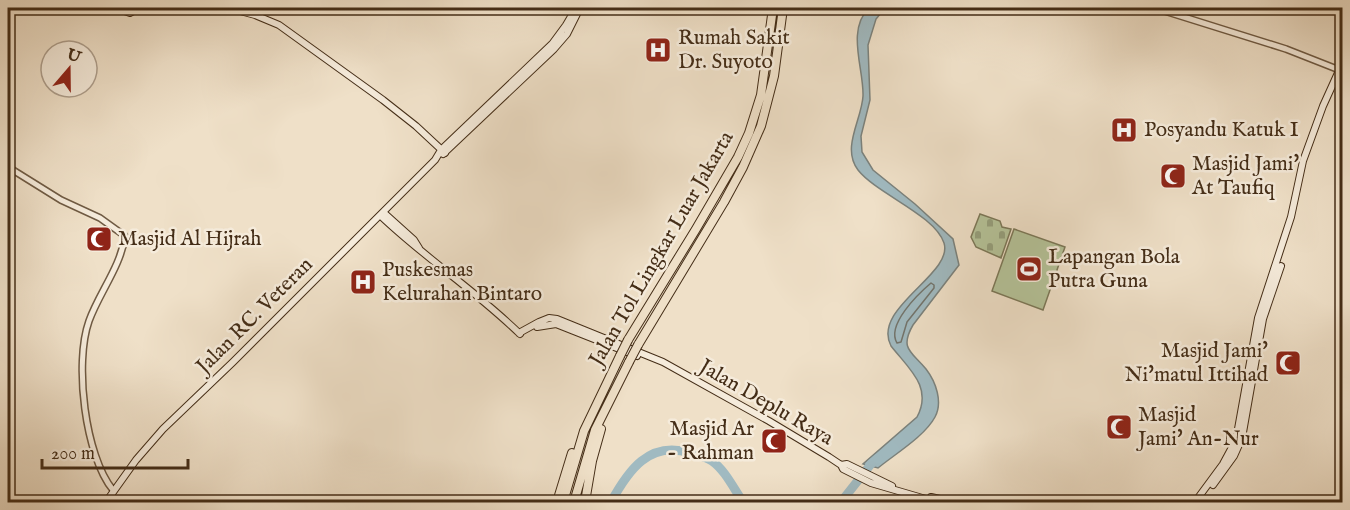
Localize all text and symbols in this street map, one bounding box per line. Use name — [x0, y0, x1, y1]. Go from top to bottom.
place label: Rumah Sakit Dr. Suyoto — [678, 25, 790, 76]
hospital icon: Rumah Sakit Dr. Suyoto — [643, 35, 673, 65]
north arrow — [39, 39, 99, 99]
text: U — [63, 45, 84, 69]
hospital icon: Posyandu Katuk I — [1109, 115, 1139, 145]
place label: Posyandu Katuk I — [1144, 117, 1299, 144]
street label: Jalan Tol Lingkar Luar Jakarta — [583, 126, 741, 373]
place label: Masjid Jami' At Taufiq — [1191, 151, 1299, 202]
mosque icon: Masjid Jami' At Taufiq — [1158, 161, 1188, 191]
mosque icon: Masjid Al Hijrah — [84, 224, 114, 254]
place label: Masjid Al Hijrah — [118, 226, 262, 253]
place label: Lapangan Bola Putra Guna — [1048, 244, 1181, 295]
street label: Jalan RC. Veteran — [189, 252, 319, 382]
sports icon: Lapangan Bola Putra Guna — [1014, 254, 1044, 284]
place label: Puskesmas Kelurahan Bintaro — [382, 257, 542, 308]
hospital icon: Puskesmas Kelurahan Bintaro — [348, 267, 378, 297]
place label: Masjid Jami' Ni'matul Ittihad — [1125, 338, 1269, 389]
mosque icon: Masjid Jami' Ni'matul Ittihad — [1273, 348, 1303, 378]
street label: Jalan Deplu Raya — [692, 353, 839, 453]
place label: Masjid Jami' An-Nur — [1136, 402, 1259, 453]
mosque icon: Masjid Jami' An-Nur — [1104, 412, 1134, 442]
place label: Masjid Ar - Rahman — [667, 416, 754, 467]
mosque icon: Masjid Ar - Rahman — [759, 426, 789, 456]
scale bar — [42, 432, 188, 470]
text: 200 m — [51, 443, 95, 466]

